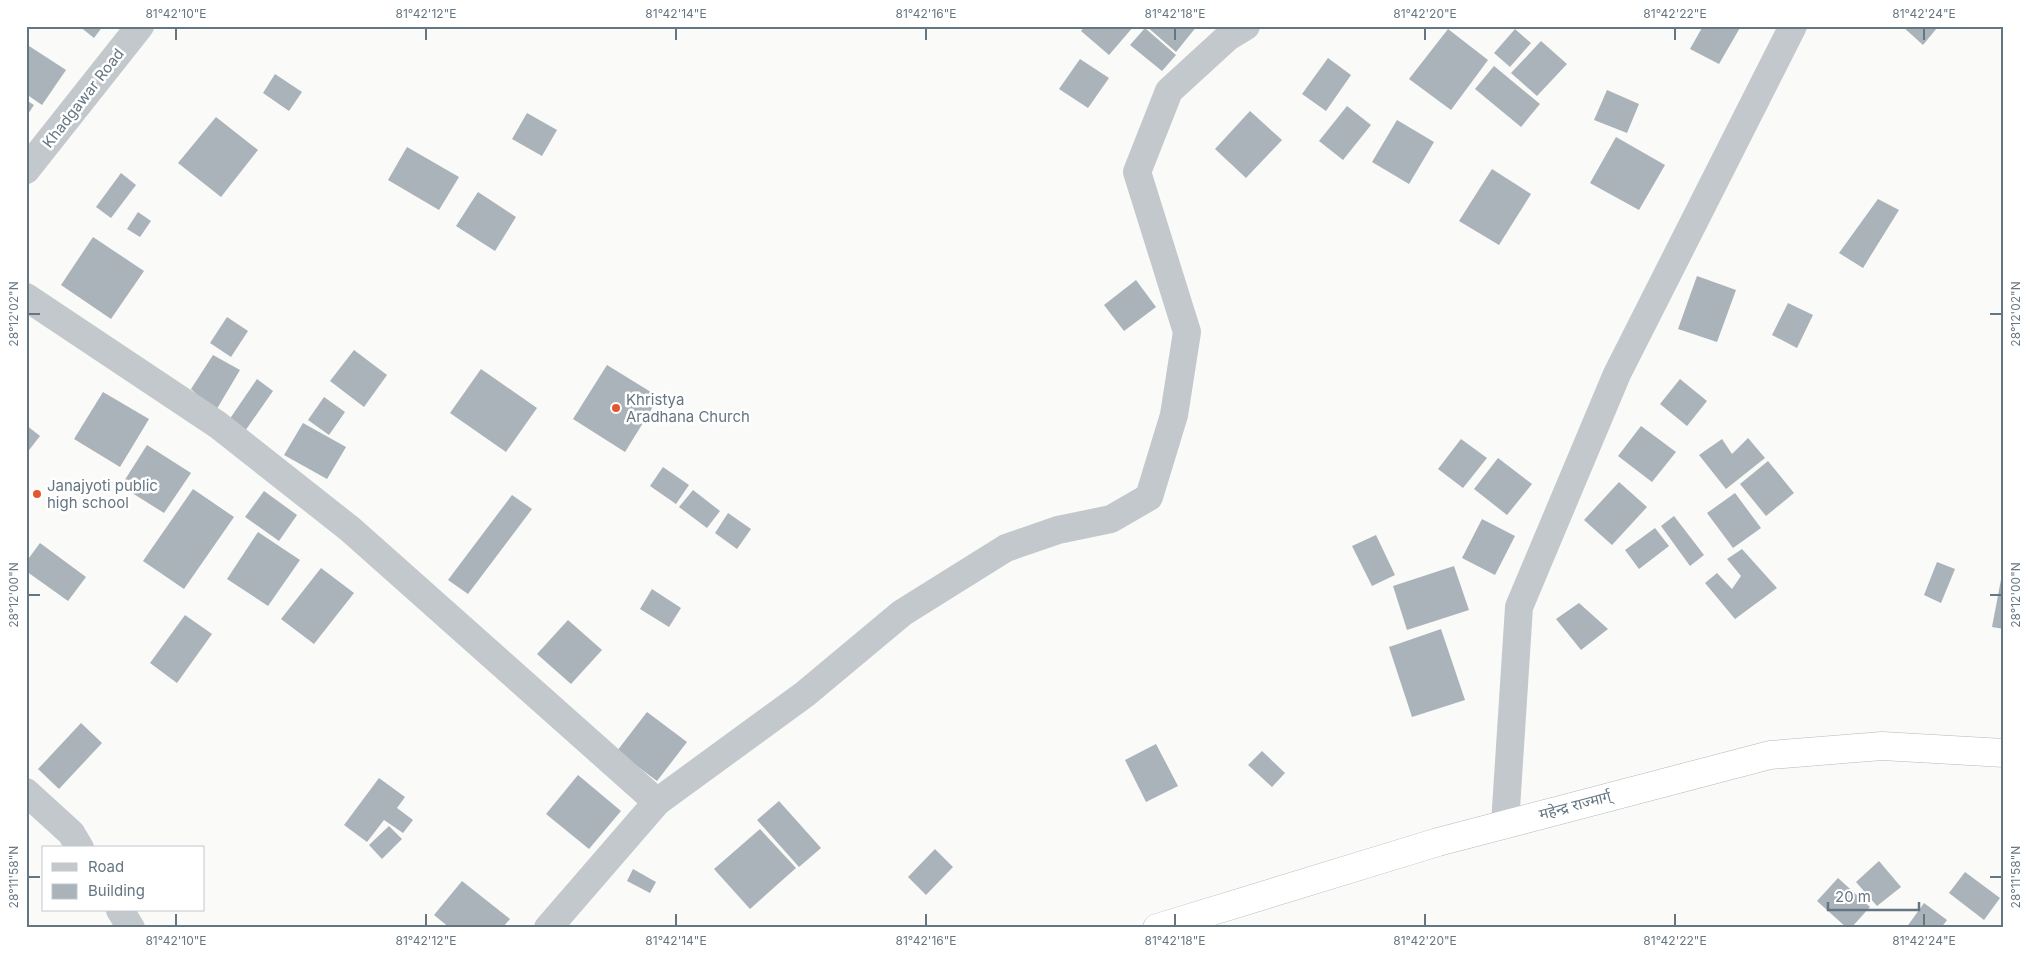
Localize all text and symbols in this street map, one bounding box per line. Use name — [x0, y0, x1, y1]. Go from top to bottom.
text: 81°42'10"E — [145, 6, 207, 21]
text: 81°42'12"E — [396, 6, 456, 21]
text: 81°42'14"E — [645, 6, 707, 21]
text: 81°42'16"E — [895, 6, 957, 21]
text: 81°42'18"E — [1144, 6, 1206, 21]
text: 81°42'20"E — [1393, 6, 1457, 21]
text: 81°42'22"E — [1643, 6, 1707, 21]
text: 81°42'24"E — [1892, 6, 1956, 21]
street label: Khadgawar Road — [38, 45, 128, 151]
text: 28°12'02"N — [6, 281, 21, 347]
text: 28°12'02"N — [2008, 281, 2023, 347]
place label: Khristya Aradhana Church — [626, 390, 750, 426]
marker: Khristya Aradhana Church — [610, 402, 622, 414]
place label: Janajyoti public high school — [47, 476, 158, 512]
marker: Janajyoti public high school — [31, 488, 43, 500]
text: 28°12'00"N — [6, 562, 21, 628]
text: 28°12'00"N — [2008, 562, 2023, 628]
street label: महेन्द्र राज्मार्ग् — [1537, 786, 1615, 825]
text: 28°11'58"N — [6, 846, 21, 908]
legend — [42, 846, 205, 912]
text: 28°11'58"N — [2008, 846, 2023, 908]
text: Road — [88, 857, 124, 876]
scale bar — [1828, 879, 1919, 911]
text: Building — [88, 881, 145, 900]
text: 20 m — [1835, 887, 1871, 906]
text: 81°42'10"E — [145, 933, 207, 948]
text: 81°42'12"E — [396, 933, 456, 948]
text: 81°42'14"E — [645, 933, 707, 948]
text: 81°42'16"E — [895, 933, 957, 948]
text: 81°42'18"E — [1144, 933, 1206, 948]
text: 81°42'20"E — [1393, 933, 1457, 948]
text: 81°42'22"E — [1643, 933, 1707, 948]
text: 81°42'24"E — [1892, 933, 1956, 948]

